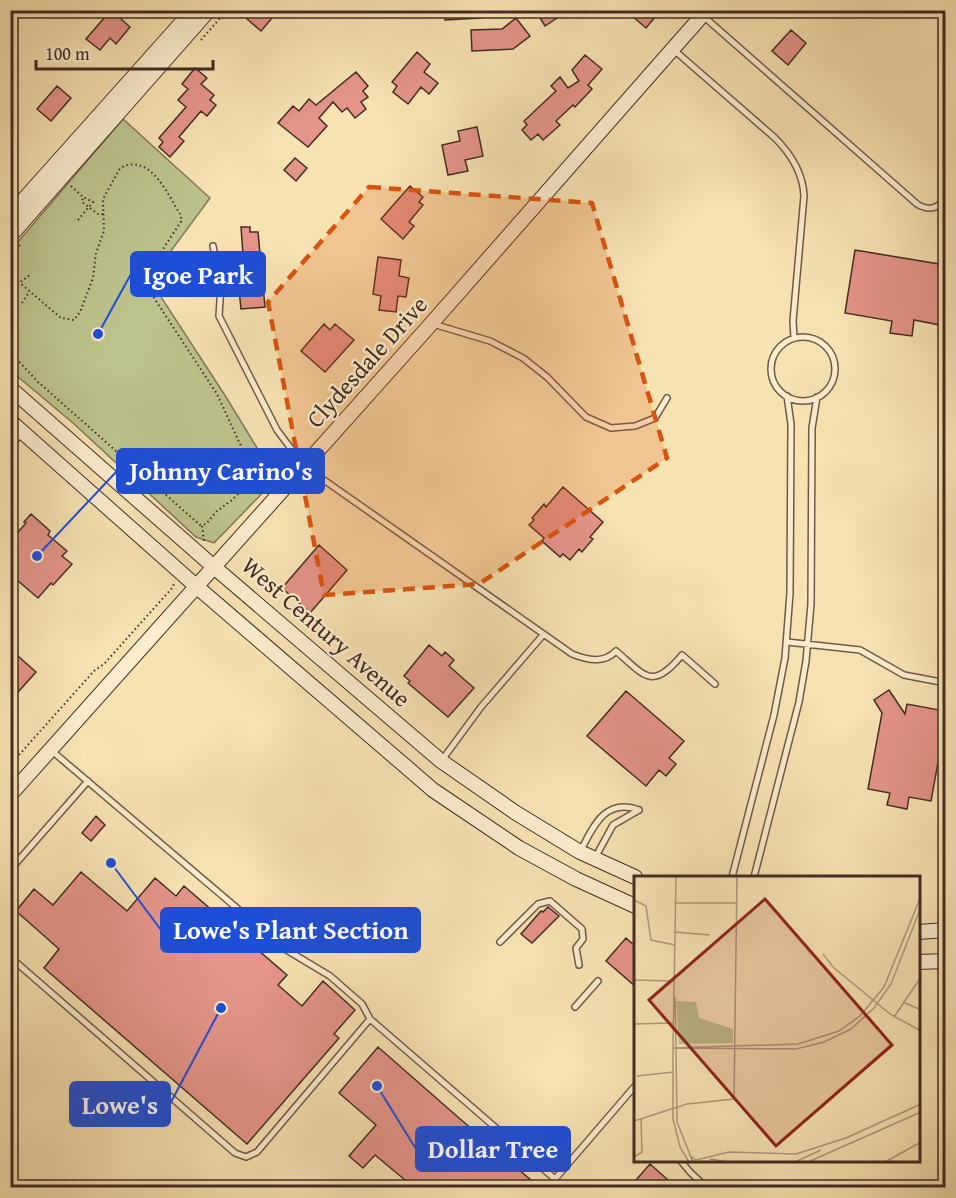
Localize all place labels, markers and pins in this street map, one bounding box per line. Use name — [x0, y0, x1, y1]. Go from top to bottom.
callout: Igoe Park — [131, 252, 265, 296]
callout: Johnny Carino's — [117, 449, 324, 493]
callout: Lowe's Plant Section — [161, 908, 420, 952]
callout: Lowe's — [70, 1082, 170, 1126]
callout: Dollar Tree — [416, 1127, 570, 1171]

